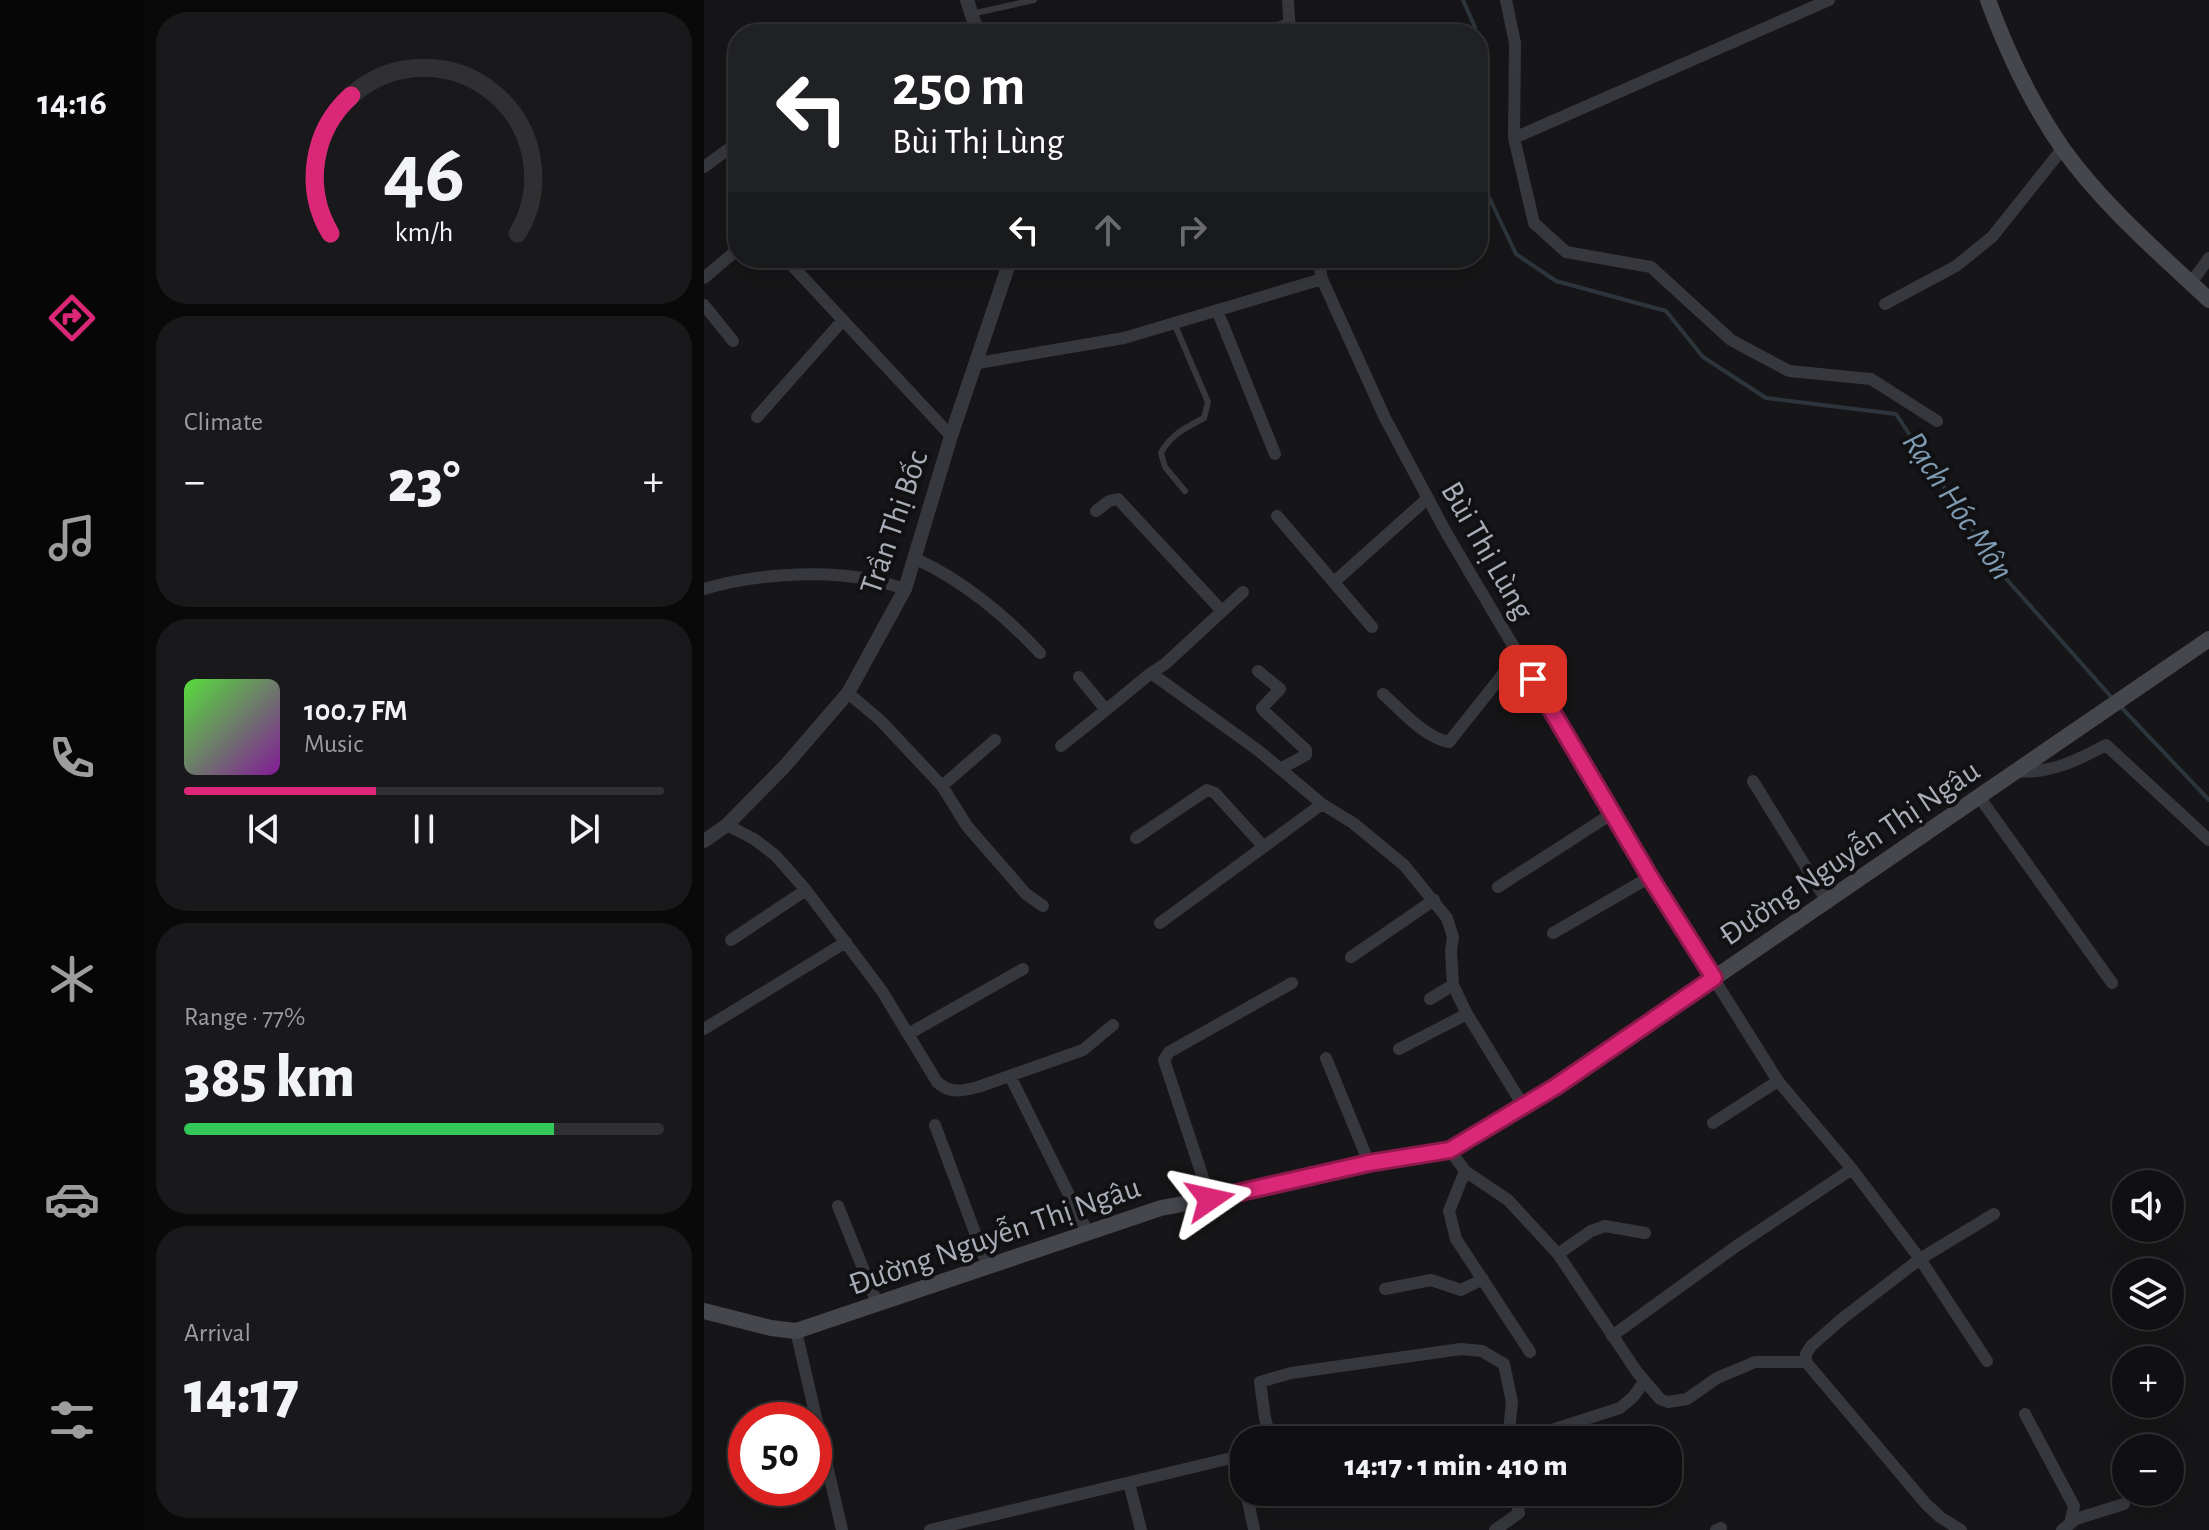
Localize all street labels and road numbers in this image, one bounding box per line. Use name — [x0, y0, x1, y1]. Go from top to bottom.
street label: Trần Thị Bốc — [854, 446, 933, 598]
street label: Bùi Thị Lùng — [1435, 476, 1539, 625]
street label: Đường Nguyễn Thị Ngâu — [1713, 753, 1985, 952]
street label: Đường Nguyễn Thị Ngâu — [844, 1170, 1144, 1301]

